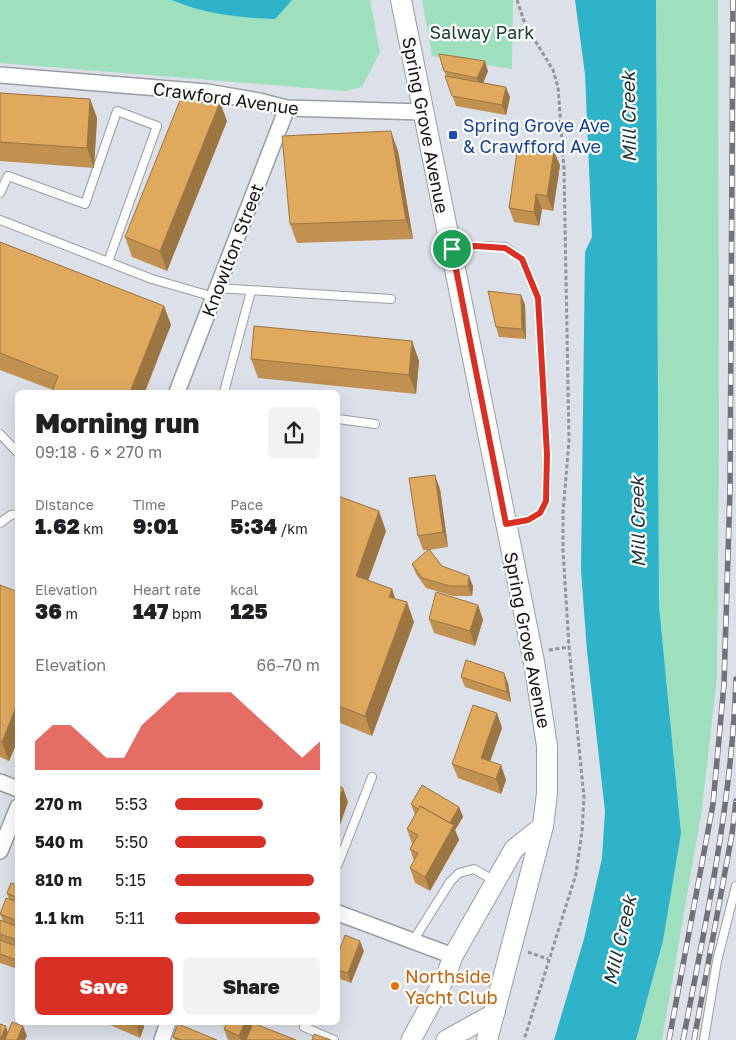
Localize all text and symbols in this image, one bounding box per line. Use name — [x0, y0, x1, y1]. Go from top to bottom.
park label: Salway Park — [430, 21, 534, 43]
street label: Spring Grove Avenue — [398, 35, 454, 215]
water label: Mill Creek — [616, 69, 640, 163]
street label: Crawford Avenue — [152, 77, 300, 119]
place label: Spring Grove Ave & Crawfford Ave — [463, 114, 610, 157]
marker: Spring Grove Ave & Crawfford Ave — [447, 129, 459, 141]
street label: Knowlton Street — [196, 180, 268, 320]
pin — [431, 228, 473, 270]
icon: arrive — [438, 235, 466, 263]
text: Morning run — [35, 406, 199, 439]
button: share — [268, 407, 320, 459]
text: 09:18 · 6 × 270 m — [35, 442, 162, 462]
water label: Mill Creek — [625, 474, 649, 568]
text: Distance — [35, 496, 94, 513]
text: Time — [133, 496, 166, 513]
text: Pace — [230, 496, 263, 513]
text: 1.62 — [35, 513, 80, 539]
text: 9:01 — [133, 513, 178, 539]
text: 5:34 — [230, 513, 277, 539]
text: km — [80, 520, 104, 537]
text: /km — [277, 520, 308, 537]
street label: Spring Grove Avenue — [500, 550, 556, 730]
text: Elevation — [35, 581, 97, 598]
text: Heart rate — [133, 581, 201, 598]
text: kcal — [230, 581, 258, 598]
text: 36 — [35, 598, 62, 624]
text: 147 — [133, 598, 169, 624]
text: 125 — [230, 598, 268, 624]
text: m — [62, 605, 78, 622]
text: bpm — [169, 605, 202, 622]
text: Elevation — [35, 655, 106, 675]
text: 66–70 m — [257, 655, 320, 675]
text: 270 m — [35, 794, 82, 814]
text: 5:53 — [115, 794, 148, 814]
text: 540 m — [35, 832, 83, 852]
text: 5:50 — [115, 832, 148, 852]
text: 810 m — [35, 870, 82, 890]
text: 5:15 — [115, 870, 146, 890]
water label: Mill Creek — [598, 891, 641, 987]
text: 1.1 km — [35, 908, 84, 928]
text: 5:11 — [115, 908, 145, 928]
button: Save — [35, 957, 173, 1015]
button: Share — [183, 957, 320, 1015]
place label: Northside Yacht Club — [405, 965, 498, 1008]
marker: Northside Yacht Club — [389, 980, 401, 992]

